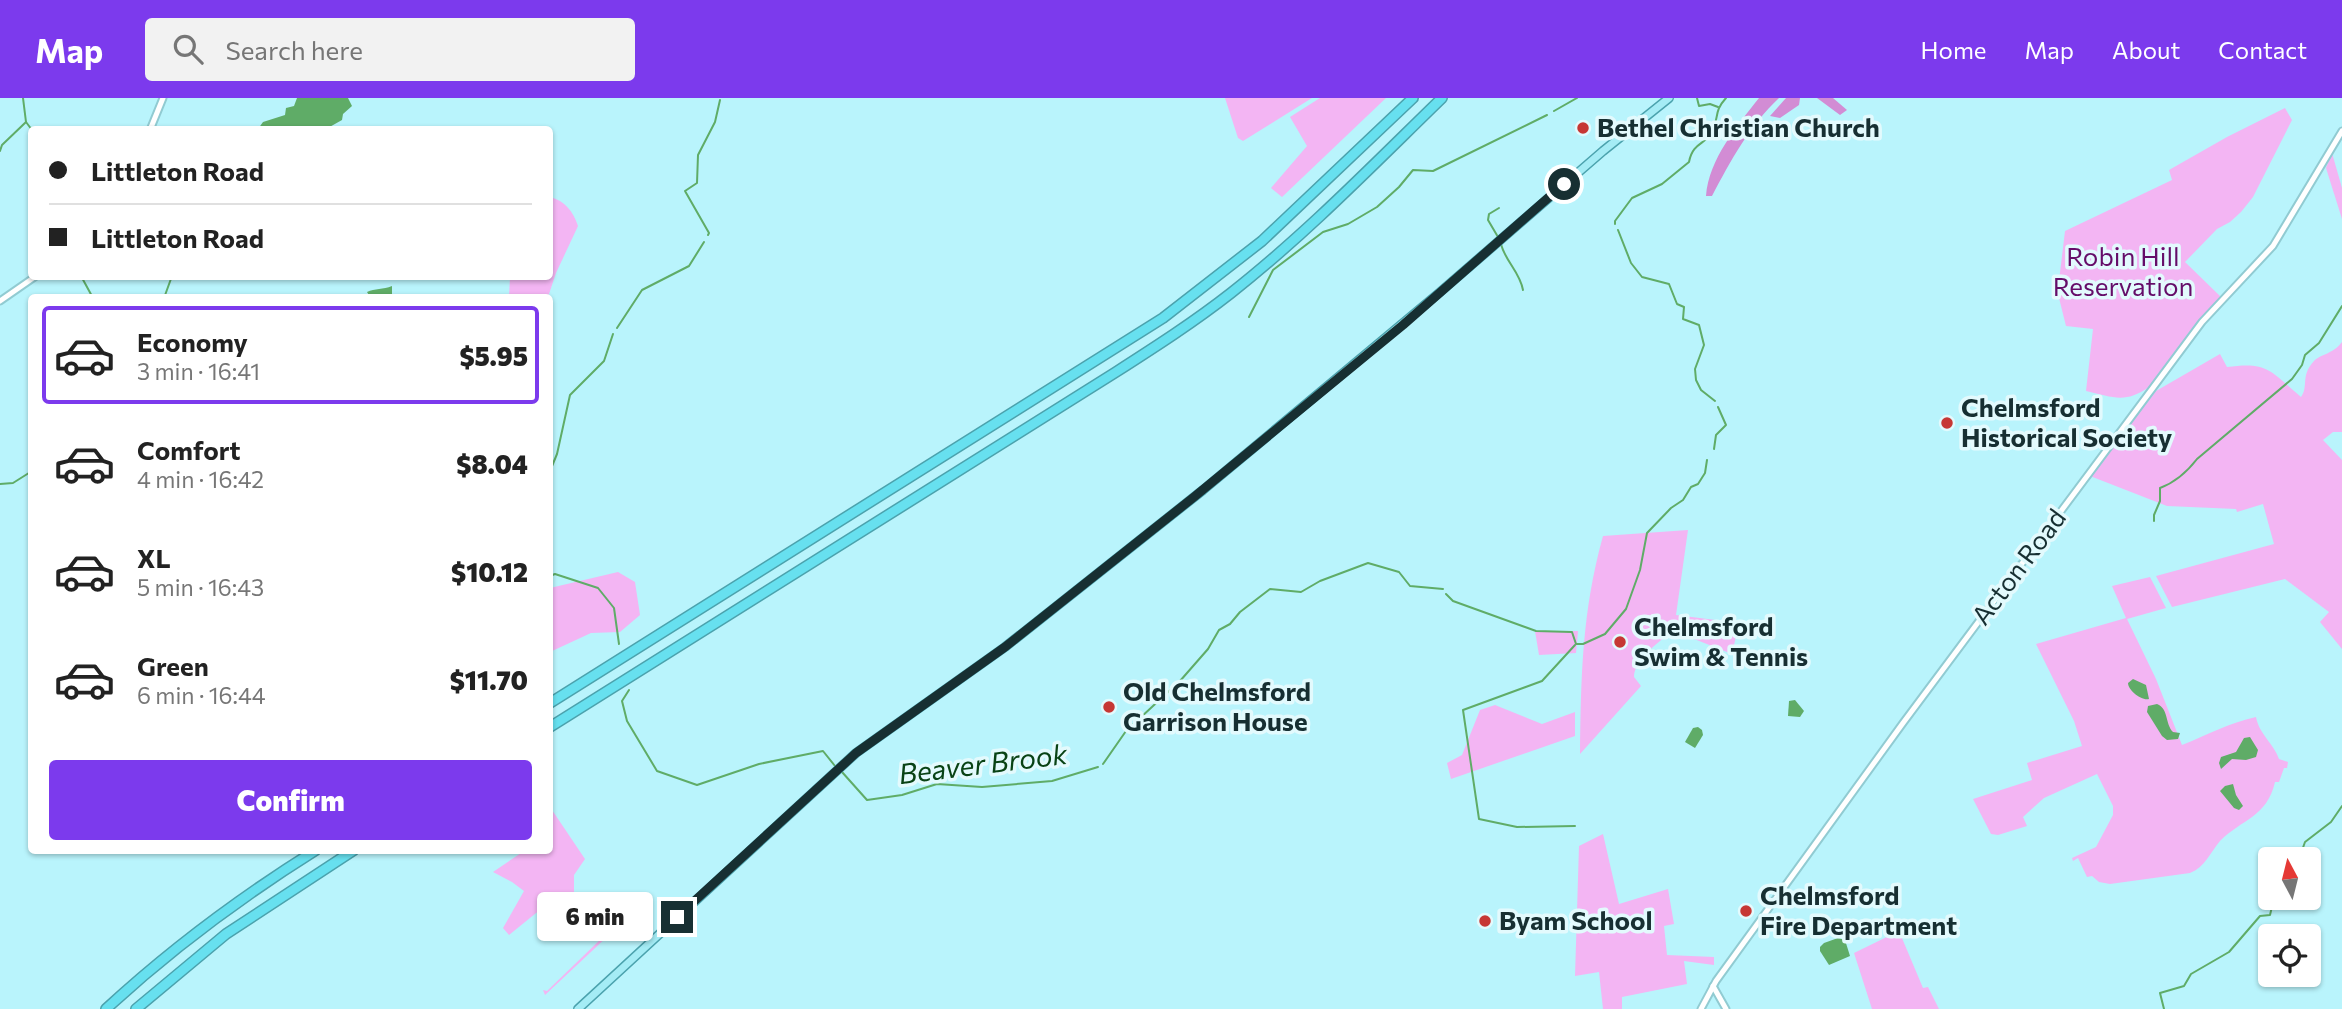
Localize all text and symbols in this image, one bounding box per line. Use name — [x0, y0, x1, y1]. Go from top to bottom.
search box — [145, 18, 635, 81]
text: Map — [35, 29, 103, 70]
icon: search — [169, 30, 207, 68]
text: Search here — [225, 34, 363, 65]
text: Home — [1921, 35, 1987, 64]
text: Map — [2025, 35, 2074, 64]
text: About — [2112, 35, 2180, 64]
text: Contact — [2218, 35, 2307, 64]
place label: Bethel Christian Church — [1597, 111, 1880, 142]
marker: Bethel Christian Church — [1575, 120, 1591, 136]
text: Littleton Road — [91, 155, 264, 186]
route start — [1548, 168, 1580, 200]
text: Littleton Road — [91, 222, 264, 253]
park label: Robin Hill Reservation — [2053, 240, 2193, 301]
icon: car — [53, 324, 116, 387]
text: Economy — [137, 326, 248, 357]
text: $5.95 — [459, 340, 528, 371]
text: 3 min · 16:41 — [137, 357, 260, 385]
place label: Chelmsford Historical Society — [1961, 391, 2172, 452]
marker: Chelmsford Historical Society — [1939, 415, 1955, 431]
icon: car — [53, 432, 116, 495]
text: Comfort — [137, 434, 240, 465]
text: $8.04 — [456, 448, 528, 479]
text: 4 min · 16:42 — [137, 465, 264, 493]
street label: Acton Road — [1964, 502, 2071, 630]
icon: car — [53, 540, 116, 603]
text: XL — [137, 542, 171, 573]
text: $10.12 — [451, 556, 528, 587]
text: 5 min · 16:43 — [137, 573, 264, 601]
place label: Chelmsford Swim & Tennis — [1634, 610, 1808, 671]
marker: Chelmsford Swim & Tennis — [1612, 634, 1628, 650]
icon: car — [53, 648, 116, 711]
text: Green — [137, 650, 209, 681]
text: $11.70 — [450, 664, 528, 695]
place label: Old Chelmsford Garrison House — [1123, 675, 1311, 736]
text: 6 min · 16:44 — [137, 681, 266, 709]
marker: Old Chelmsford Garrison House — [1101, 699, 1117, 715]
water label: Beaver Brook — [897, 736, 1070, 790]
button: Confirm — [49, 760, 532, 840]
north arrow — [2258, 847, 2320, 910]
map controls — [2258, 847, 2321, 987]
place label: Chelmsford Fire Department — [1760, 879, 1957, 940]
callout: 6 min — [537, 892, 652, 942]
route end — [661, 901, 693, 933]
text: 6 min — [566, 902, 624, 930]
marker: Chelmsford Fire Department — [1738, 903, 1754, 919]
place label: Byam School — [1499, 904, 1653, 935]
marker: Byam School — [1477, 913, 1493, 929]
button: locate — [2258, 924, 2321, 987]

